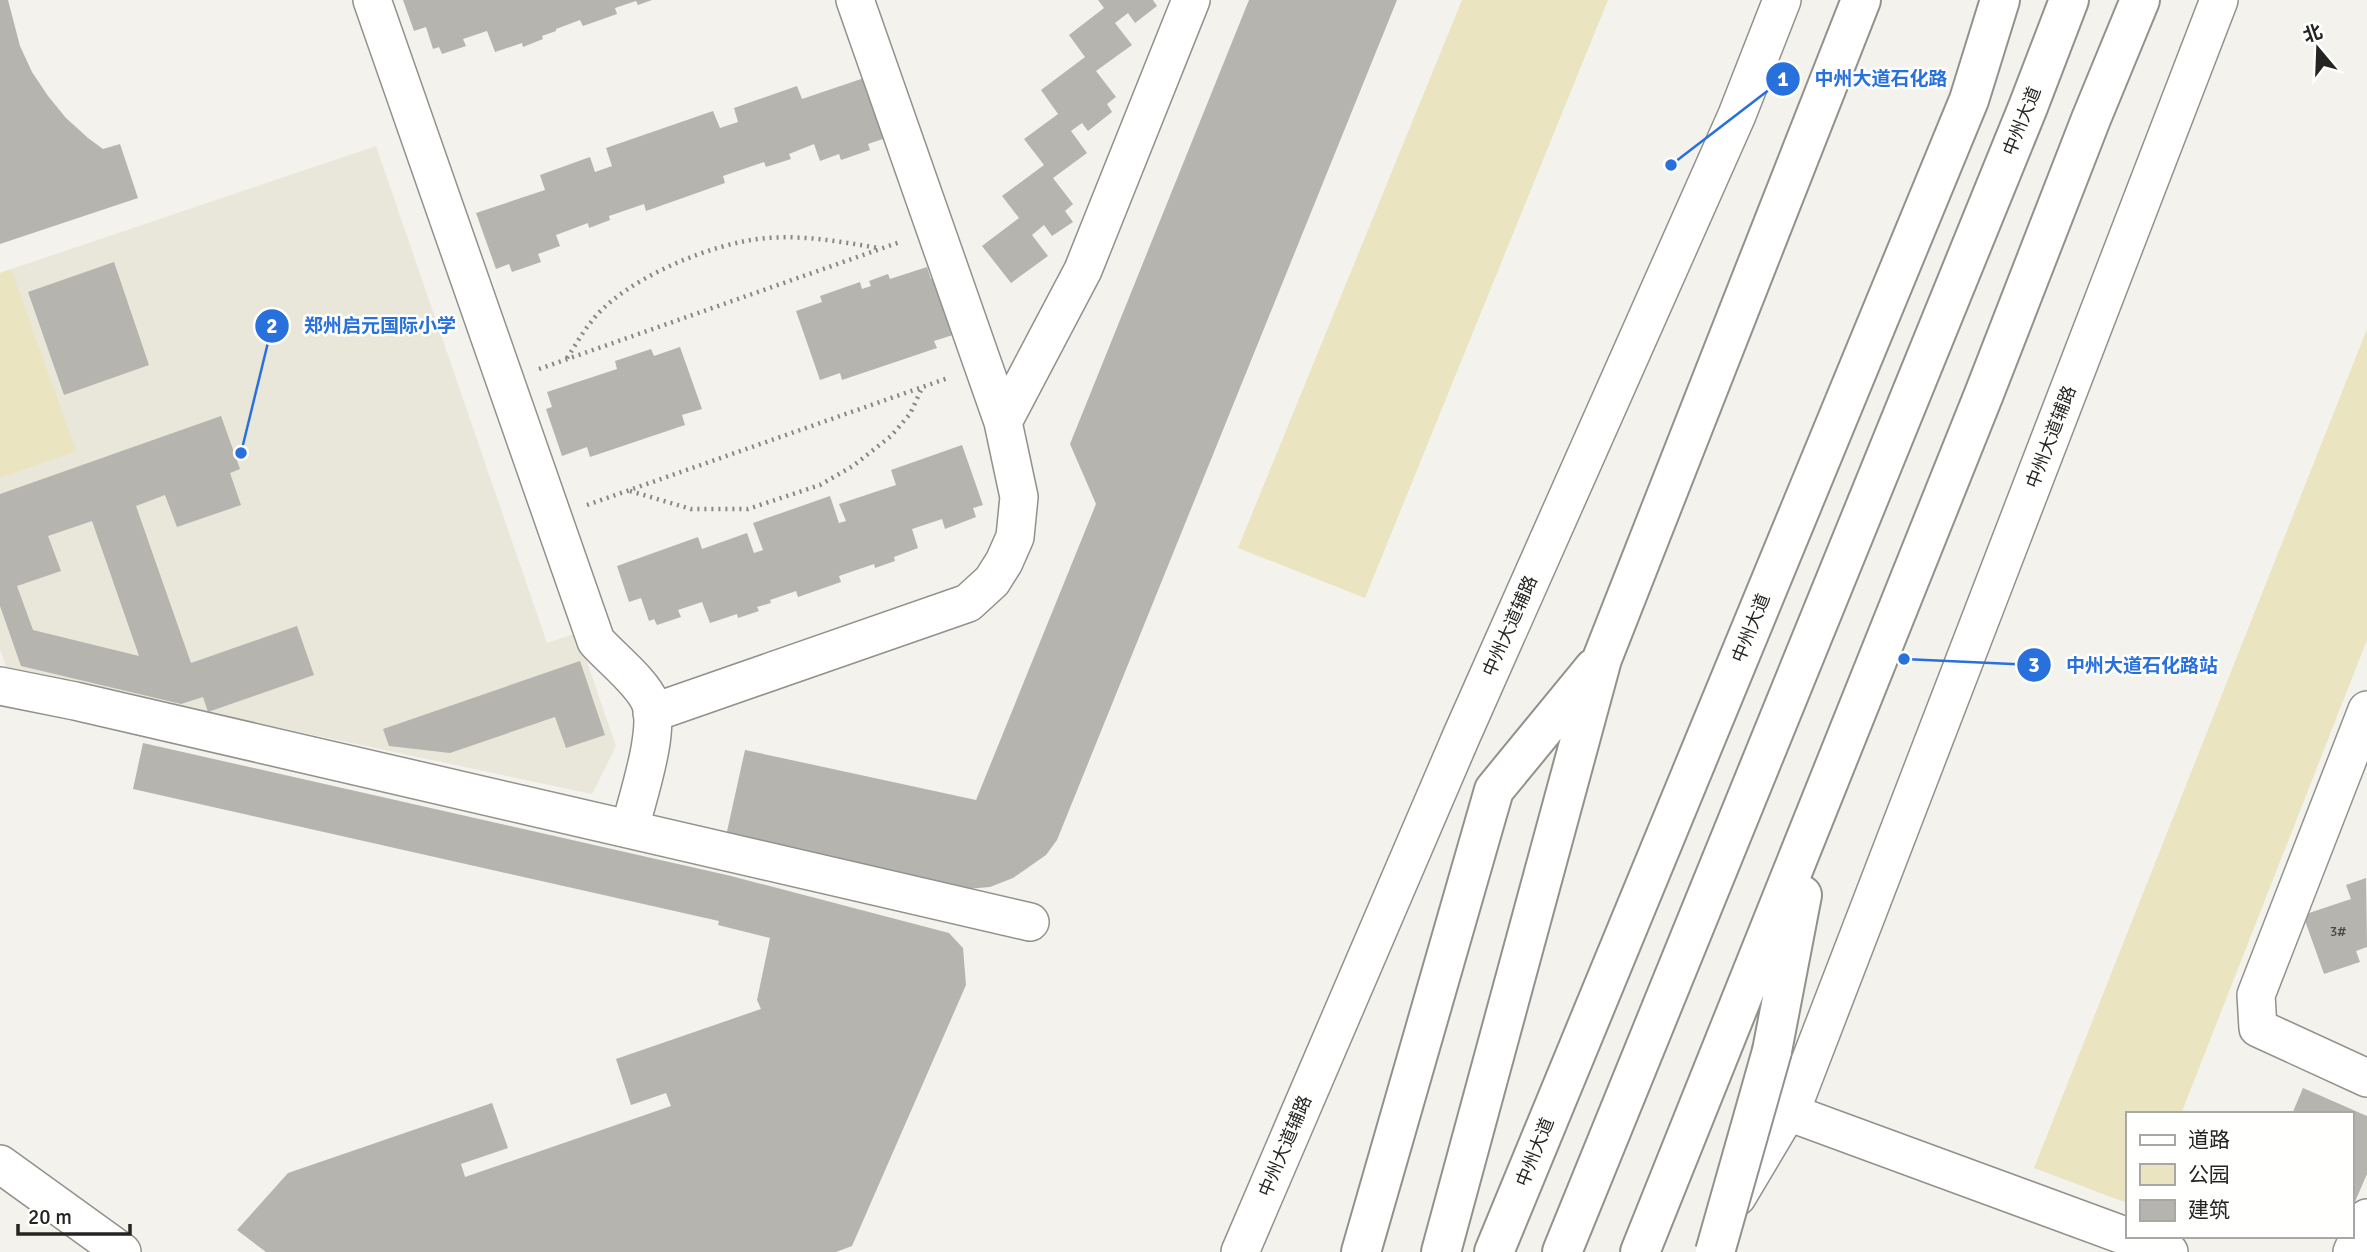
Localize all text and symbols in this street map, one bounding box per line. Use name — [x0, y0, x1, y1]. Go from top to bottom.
north arrow — [2283, 14, 2353, 84]
text: 北 — [2300, 19, 2326, 48]
callout: 中州大道石化路 — [1765, 59, 1961, 99]
text: 1 — [1777, 66, 1789, 92]
text: 中州大道石化路 — [1814, 67, 1948, 91]
street label: 中州大道 — [1998, 84, 2046, 158]
callout: 郑州启元国际小学 — [255, 306, 470, 346]
text: 2 — [266, 313, 278, 339]
text: 郑州启元国际小学 — [304, 314, 456, 338]
street label: 中州大道辅路 — [2021, 383, 2081, 491]
street label: 中州大道辅路 — [1478, 572, 1542, 680]
street label: 中州大道 — [1727, 591, 1775, 665]
callout: 中州大道石化路站 — [2017, 645, 2232, 685]
text: 3 — [2028, 652, 2040, 678]
text: 中州大道石化路站 — [2066, 654, 2218, 678]
house number: 3# — [2330, 923, 2346, 940]
street label: 中州大道辅路 — [1254, 1092, 1316, 1200]
legend — [2126, 1112, 2353, 1238]
street label: 中州大道 — [1511, 1115, 1559, 1189]
text: 道路 — [2188, 1127, 2230, 1153]
text: 公园 — [2188, 1162, 2230, 1188]
scale bar — [18, 1192, 130, 1236]
text: 建筑 — [2188, 1197, 2230, 1223]
text: 20 m — [28, 1204, 72, 1230]

